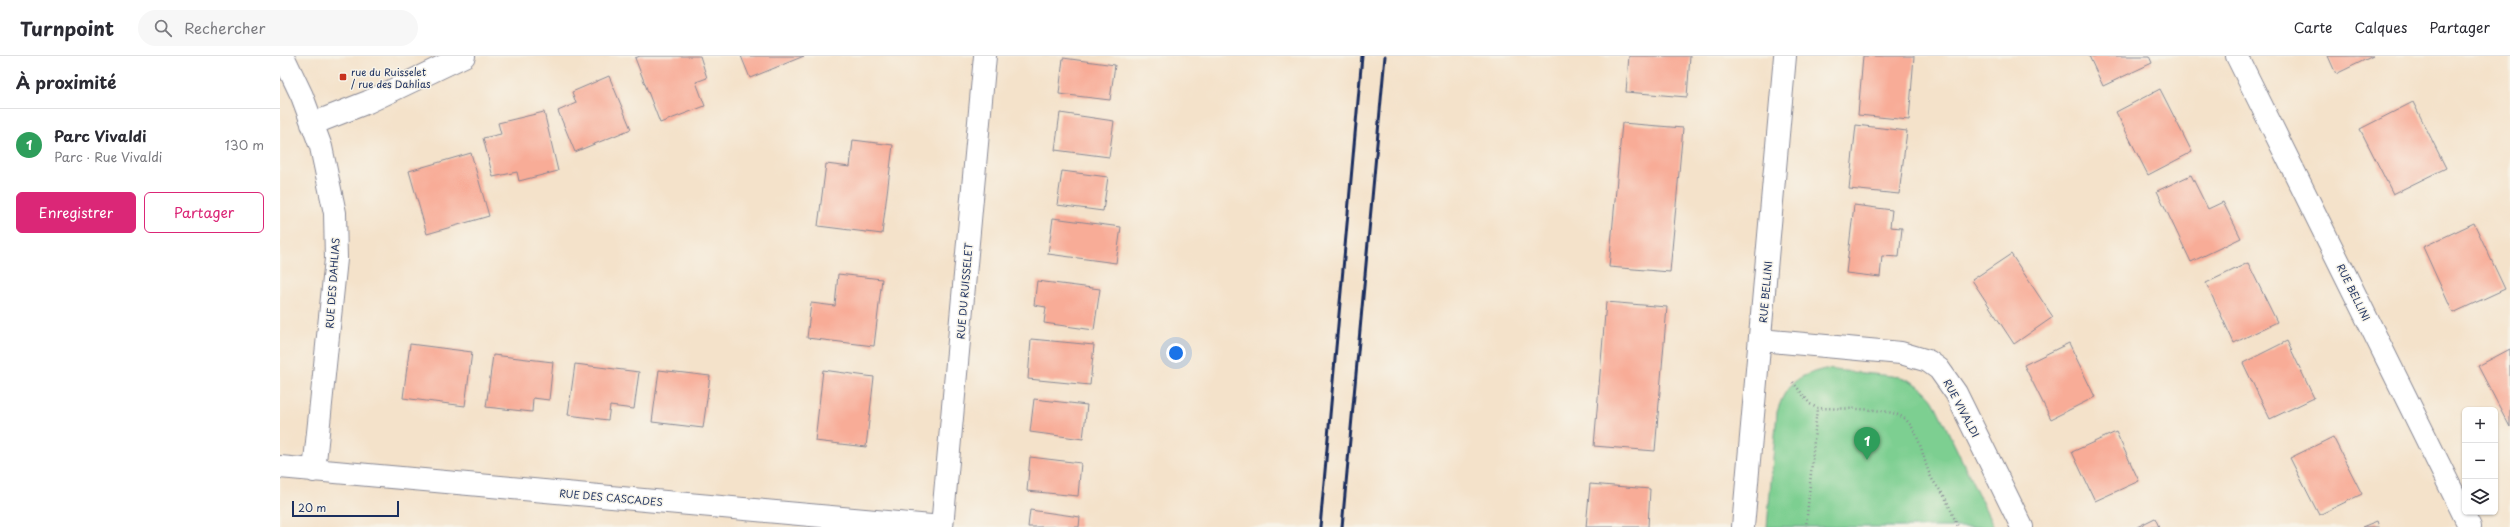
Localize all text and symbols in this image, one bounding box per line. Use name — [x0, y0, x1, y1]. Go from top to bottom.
search box — [138, 10, 418, 46]
text: Turnpoint — [20, 14, 114, 42]
text: Rechercher — [184, 16, 265, 39]
icon: search — [152, 17, 174, 39]
text: Carte — [2294, 17, 2333, 38]
text: Calques — [2355, 17, 2407, 38]
text: Partager — [2429, 17, 2490, 38]
place label: rue du Ruisselet / rue des Dahlias — [351, 64, 431, 91]
text: À proximité — [16, 69, 116, 95]
marker: rue du Ruisselet / rue des Dahlias — [338, 72, 348, 82]
text: Parc Vivaldi — [54, 124, 146, 147]
text: 1 — [26, 135, 32, 154]
text: 130 m — [225, 135, 264, 154]
text: Parc · Rue Vivaldi — [54, 147, 162, 166]
button: Enregistrer — [16, 192, 136, 233]
button: Partager — [144, 192, 264, 233]
street label: RUE DES DAHLIAS — [321, 237, 343, 329]
street label: RUE DU RUISSELET — [952, 242, 976, 340]
street label: RUE BELLINI — [1755, 261, 1775, 323]
street label: RUE BELLINI — [2334, 261, 2374, 323]
your location — [1166, 343, 1186, 363]
street label: RUE VIVALDI — [1940, 376, 1984, 440]
map controls — [2462, 407, 2498, 515]
button: + — [2462, 407, 2498, 443]
pin: 1 — [1854, 427, 1880, 460]
button: − — [2462, 443, 2498, 479]
button: layers — [2462, 479, 2498, 515]
street label: RUE DES CASCADES — [559, 485, 663, 509]
scale bar — [292, 499, 399, 518]
text: 20 m — [298, 499, 326, 516]

